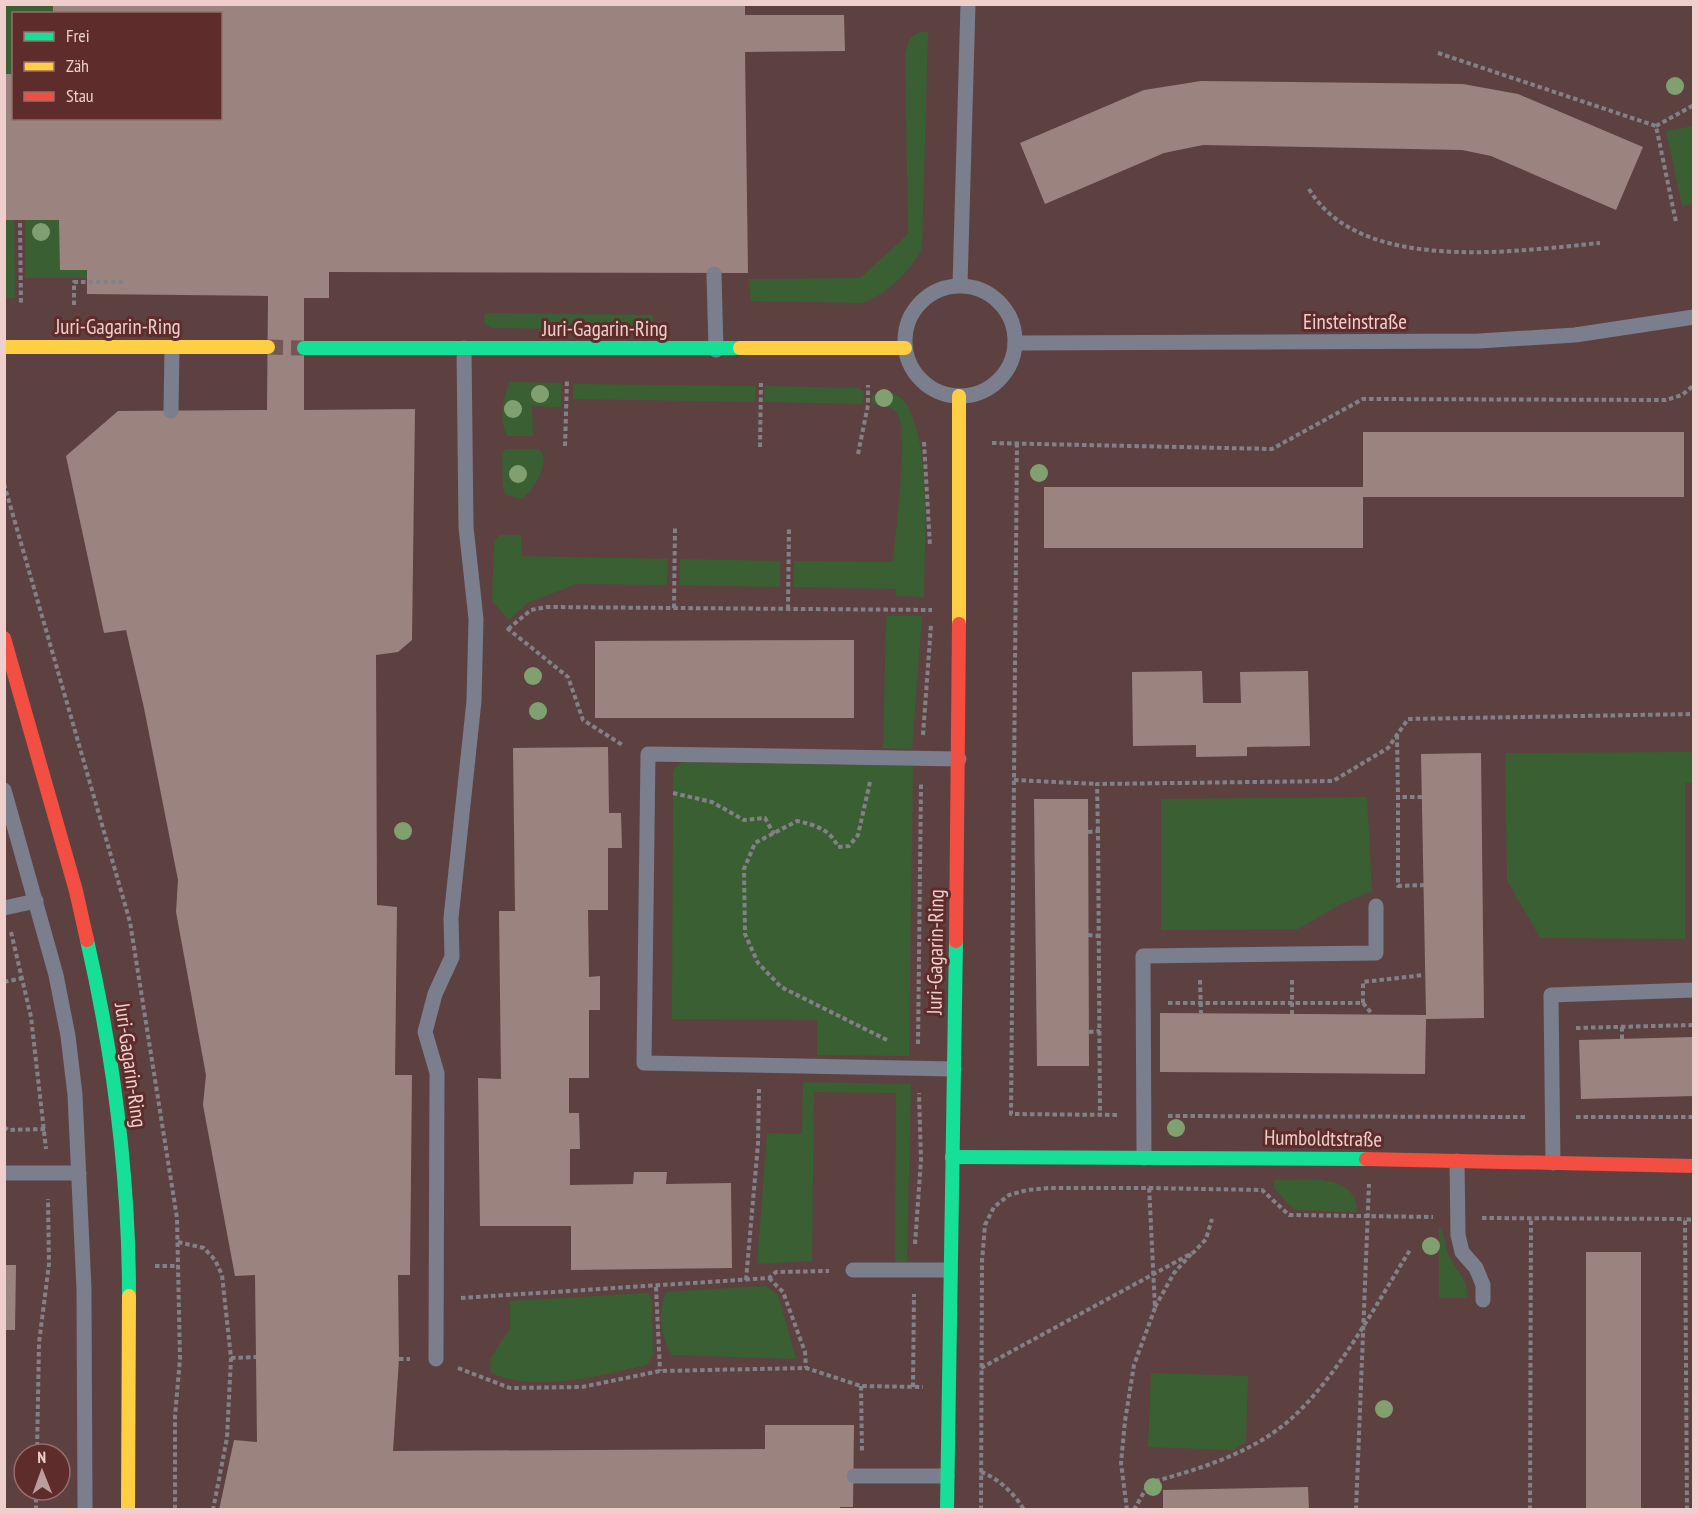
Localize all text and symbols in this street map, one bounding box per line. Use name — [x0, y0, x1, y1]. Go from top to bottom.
legend — [12, 12, 222, 120]
text: Frei — [66, 24, 90, 47]
text: Zäh — [66, 54, 89, 77]
text: Stau — [66, 84, 94, 107]
street label: Einsteinstraße — [1303, 308, 1407, 335]
street label: Juri-Gagarin-Ring — [54, 313, 181, 340]
street label: Juri-Gagarin-Ring — [541, 315, 668, 342]
street label: Juri-Gagarin-Ring — [920, 889, 950, 1016]
street label: Juri-Gagarin-Ring — [109, 1000, 153, 1129]
street label: Humboldtstraße — [1264, 1123, 1382, 1153]
north arrow — [12, 1442, 72, 1502]
text: N — [37, 1447, 46, 1467]

